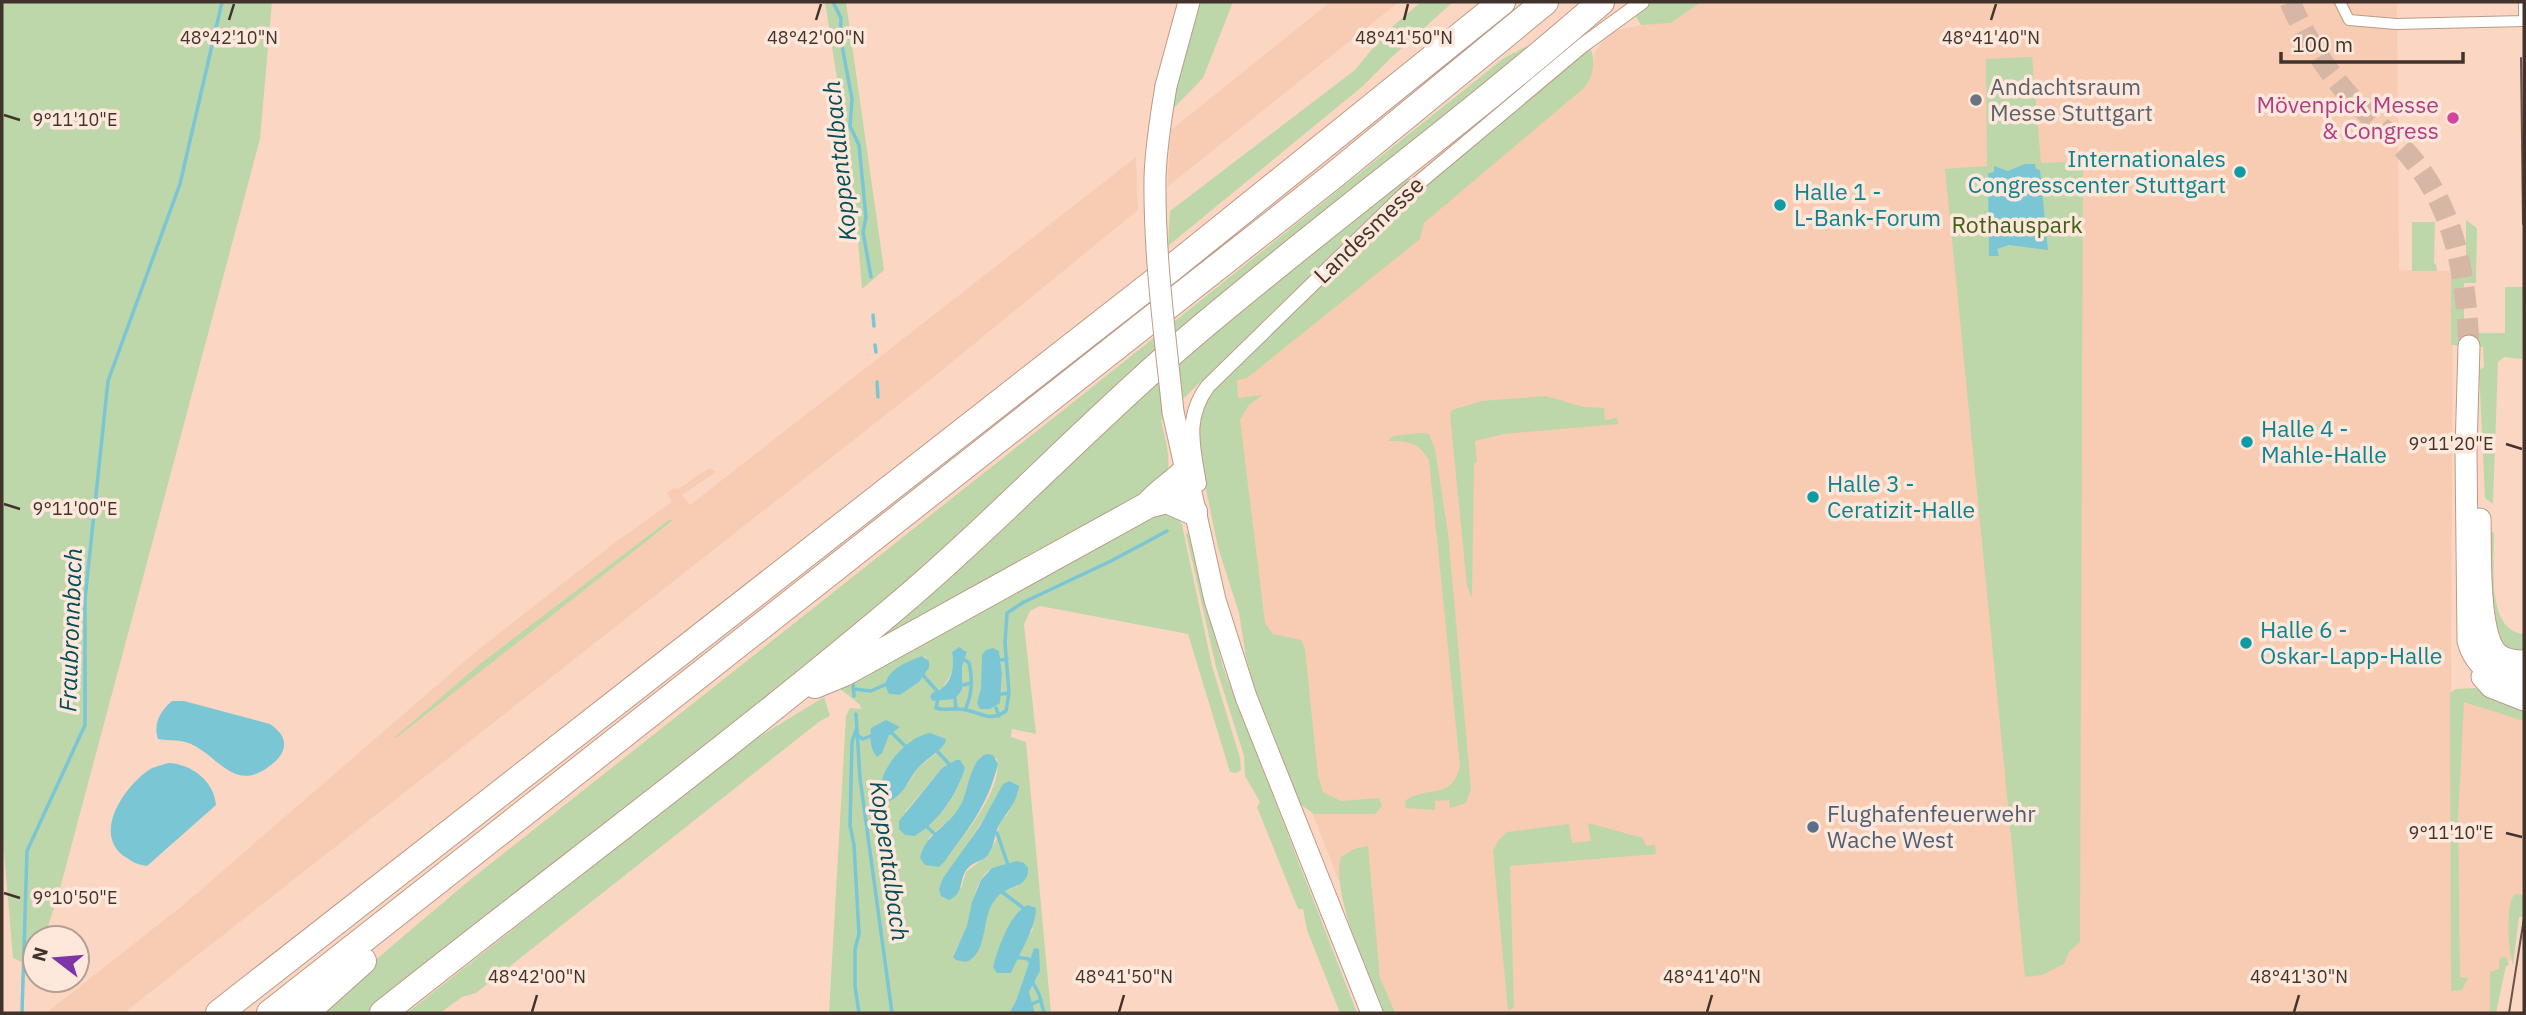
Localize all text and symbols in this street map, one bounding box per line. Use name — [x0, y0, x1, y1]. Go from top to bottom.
scale bar — [2281, 21, 2463, 65]
text: 48°42'10"N — [180, 26, 278, 49]
text: 48°42'00"N — [767, 26, 865, 49]
text: 48°41'50"N — [1355, 26, 1453, 49]
text: 48°41'40"N — [1942, 26, 2040, 49]
text: 100 m — [2292, 30, 2353, 58]
place label: Andachtsraum Messe Stuttgart — [1990, 71, 2153, 127]
water label: Koppentalbach — [815, 79, 863, 243]
place label: Mövenpick Messe & Congress — [2256, 89, 2439, 145]
marker: Andachtsraum Messe Stuttgart — [1968, 92, 1984, 108]
text: 9°11'10"E — [33, 108, 117, 131]
marker: Mövenpick Messe & Congress — [2445, 110, 2461, 126]
place label: Internationales Congresscenter Stuttgart — [1968, 143, 2226, 199]
marker: Internationales Congresscenter Stuttgart — [2232, 164, 2248, 180]
street label: Landesmesse — [1307, 169, 1430, 289]
place label: Halle 1 - L-Bank-Forum — [1794, 176, 1941, 232]
marker: Halle 1 - L-Bank-Forum — [1772, 197, 1788, 213]
park label: Rothauspark — [1951, 209, 2083, 239]
place label: Halle 4 - Mahle-Halle — [2261, 413, 2387, 469]
text: 9°11'20"E — [2409, 432, 2493, 455]
marker: Halle 4 - Mahle-Halle — [2239, 434, 2255, 450]
place label: Halle 3 - Ceratizit-Halle — [1827, 468, 1975, 524]
marker: Halle 3 - Ceratizit-Halle — [1805, 489, 1821, 505]
text: 9°11'00"E — [33, 497, 117, 520]
water label: Fraubronnbach — [51, 547, 89, 713]
place label: Halle 6 - Oskar-Lapp-Halle — [2260, 614, 2442, 670]
marker: Halle 6 - Oskar-Lapp-Halle — [2238, 635, 2254, 651]
water label: Koppentalbach — [863, 779, 917, 943]
place label: Flughafenfeuerwehr Wache West — [1827, 798, 2036, 854]
marker: Flughafenfeuerwehr Wache West — [1805, 819, 1821, 835]
text: 9°11'10"E — [2409, 821, 2493, 844]
text: 9°10'50"E — [33, 886, 117, 909]
north arrow — [21, 924, 91, 994]
text: N — [26, 944, 53, 964]
text: 48°42'00"N — [488, 965, 586, 988]
text: 48°41'50"N — [1075, 965, 1173, 988]
text: 48°41'40"N — [1663, 965, 1761, 988]
text: 48°41'30"N — [2250, 965, 2348, 988]

